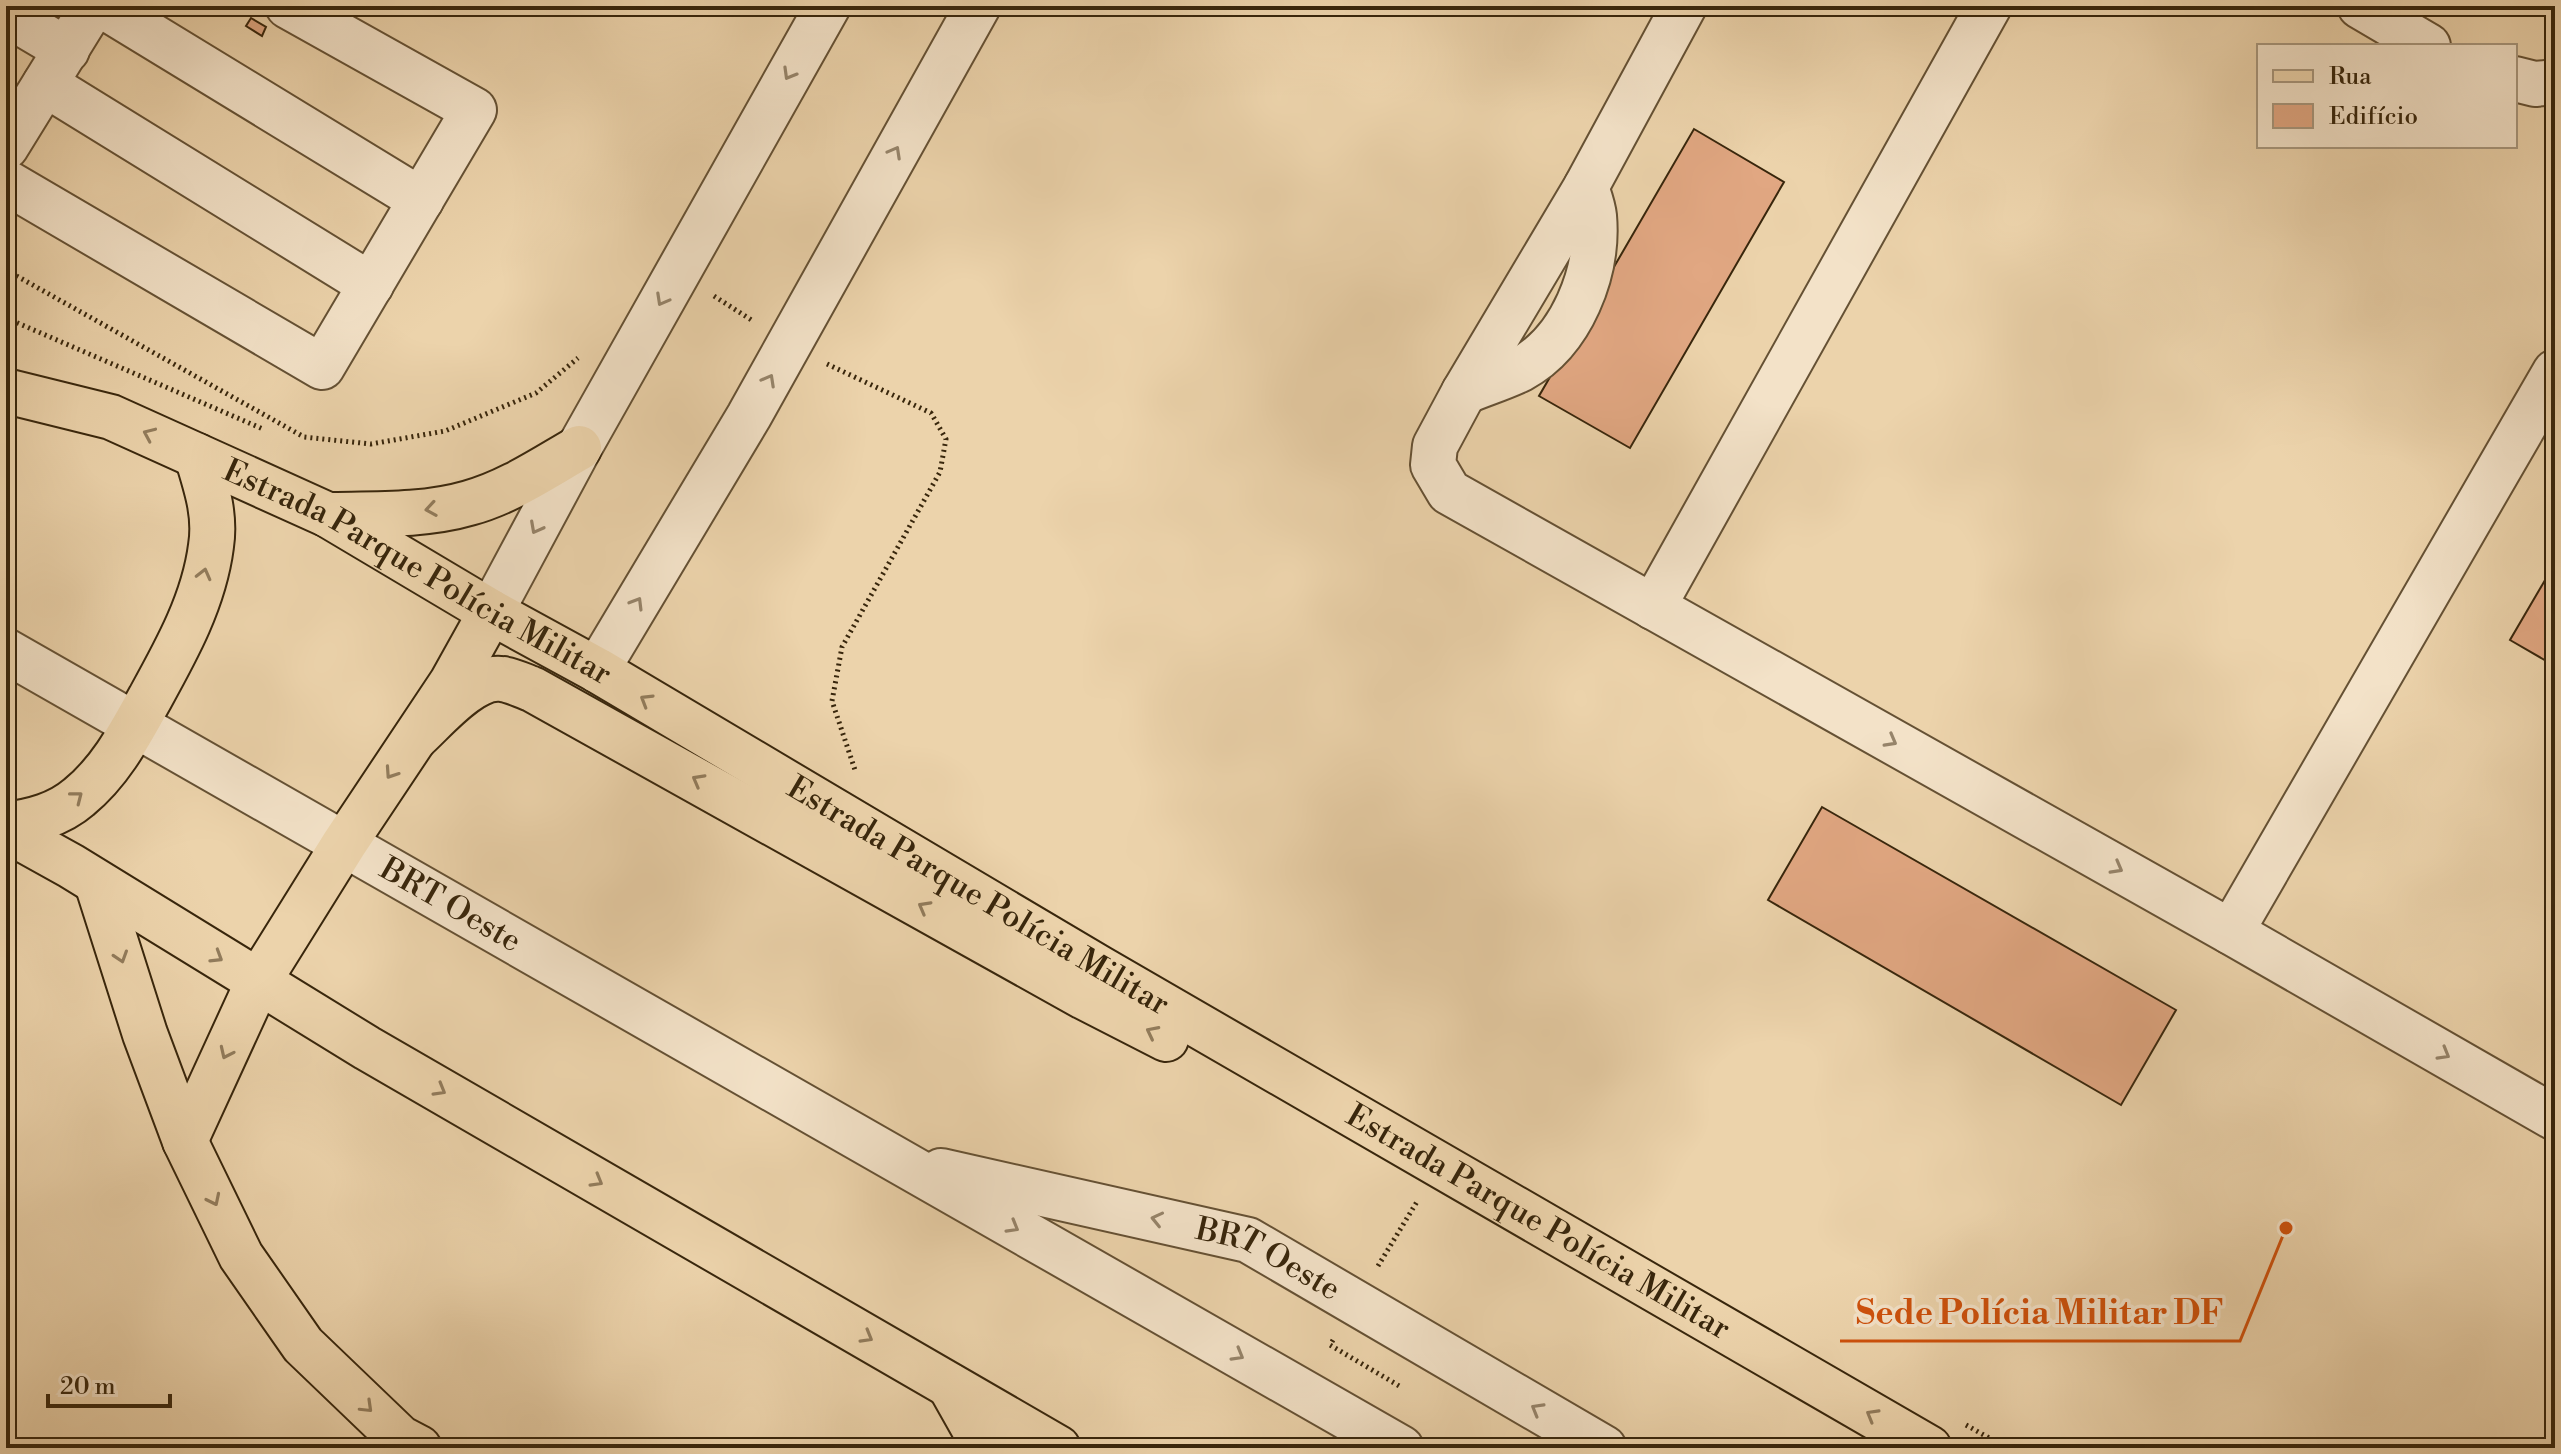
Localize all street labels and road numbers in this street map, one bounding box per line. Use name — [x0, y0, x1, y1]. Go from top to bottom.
street label: Estrada Parque Polícia Militar — [217, 450, 619, 694]
street label: Estrada Parque Polícia Militar — [780, 767, 1177, 1024]
street label: BRT Oeste — [372, 848, 528, 961]
street label: Estrada Parque Polícia Militar — [1339, 1095, 1738, 1349]
street label: BRT Oeste — [1191, 1209, 1348, 1310]

